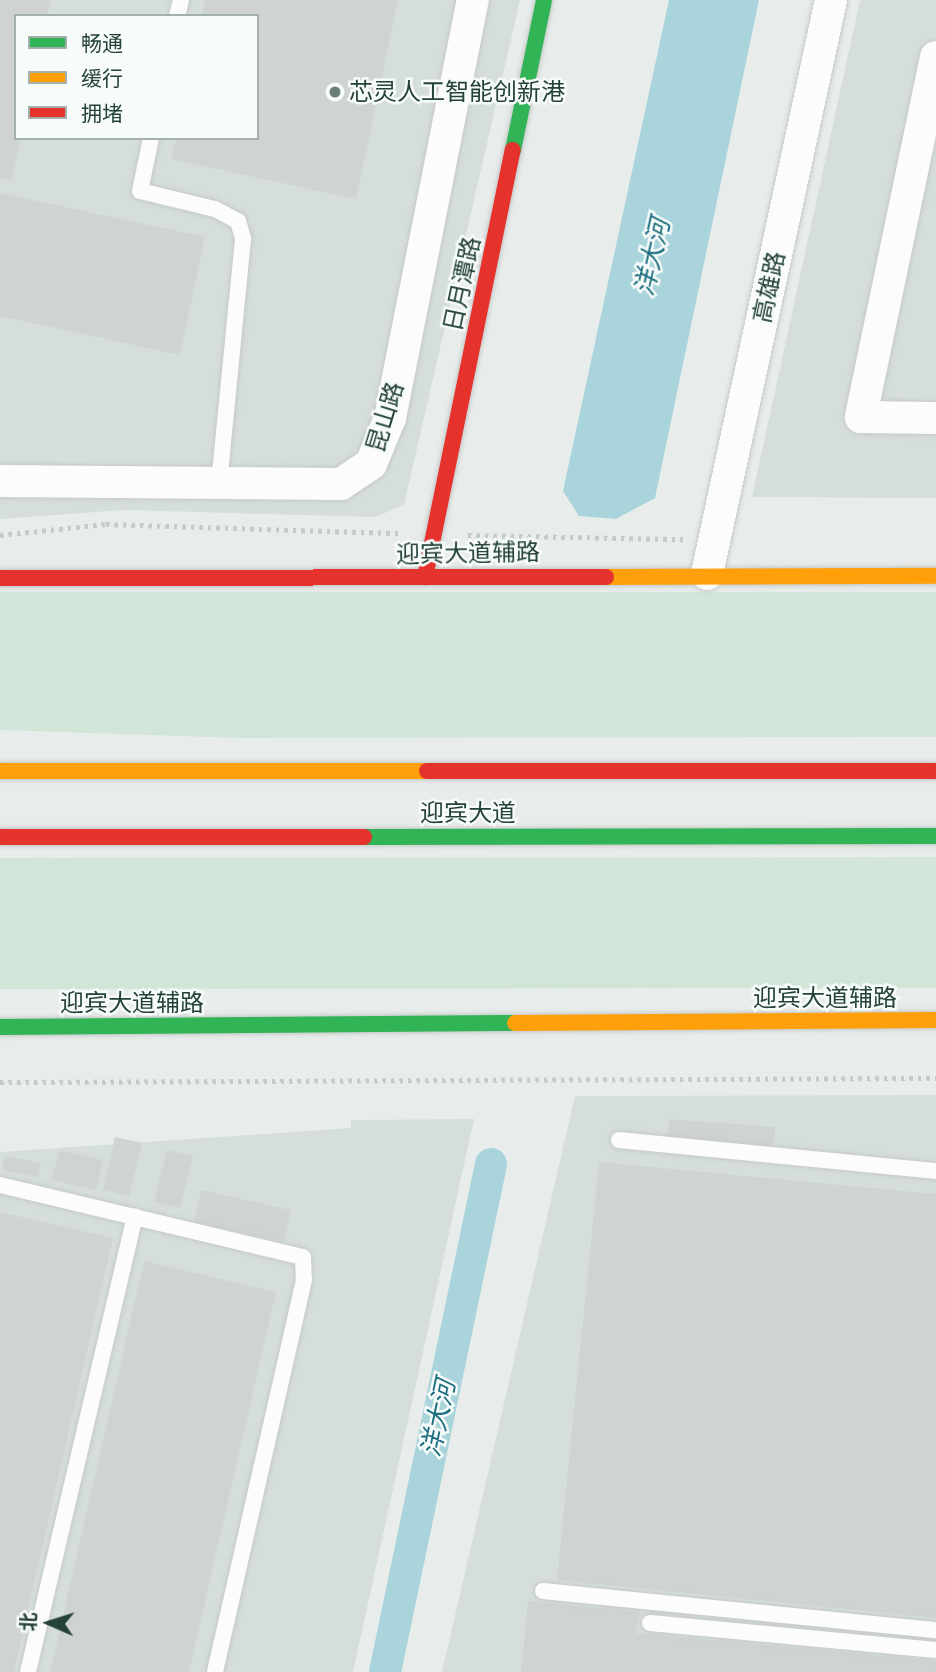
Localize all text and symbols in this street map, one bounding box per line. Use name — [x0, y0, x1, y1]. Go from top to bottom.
legend — [14, 14, 259, 140]
text: 畅通 — [81, 29, 123, 58]
text: 缓行 — [81, 64, 123, 93]
place label: 芯灵人工智能创新港 — [349, 78, 565, 106]
marker: 芯灵人工智能创新港 — [327, 84, 343, 100]
text: 拥堵 — [81, 99, 123, 128]
water label: 洋大河 — [628, 215, 676, 299]
street label: 日月潭路 — [438, 234, 486, 334]
street label: 高雄路 — [747, 249, 791, 325]
street label: 昆山路 — [361, 378, 409, 456]
street label: 迎宾大道辅路 — [396, 537, 540, 569]
street label: 迎宾大道 — [420, 799, 516, 827]
street label: 迎宾大道辅路 — [753, 984, 897, 1012]
street label: 迎宾大道辅路 — [60, 989, 204, 1017]
water label: 洋大河 — [415, 1377, 461, 1459]
north arrow — [14, 1588, 84, 1658]
text: 北 — [15, 1612, 42, 1632]

